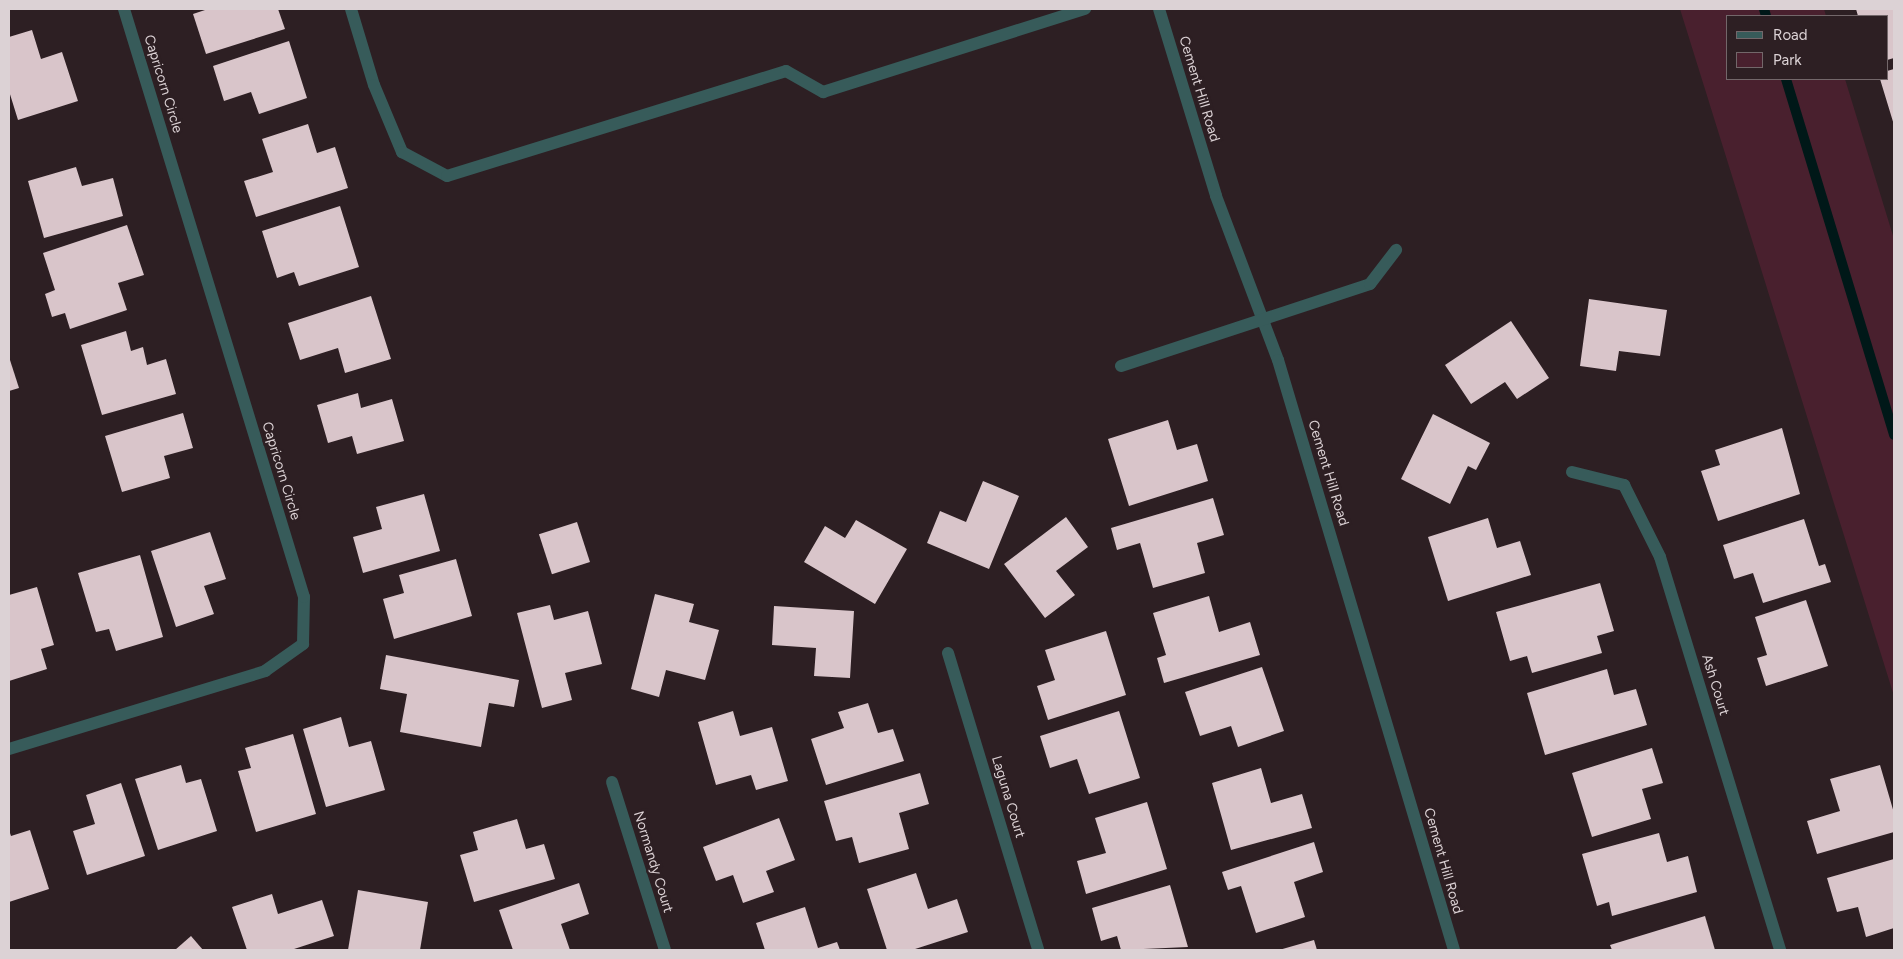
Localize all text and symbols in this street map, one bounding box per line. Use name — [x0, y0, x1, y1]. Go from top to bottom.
legend — [1726, 15, 1888, 80]
text: Road — [1773, 26, 1808, 44]
street label: Capricorn Circle — [140, 33, 186, 135]
street label: Cement Hill Road — [1175, 34, 1223, 144]
text: Park — [1773, 51, 1802, 69]
street label: Cement Hill Road — [1304, 418, 1352, 528]
street label: Capricorn Circle — [258, 420, 304, 522]
street label: Ash Court — [1698, 652, 1732, 718]
street label: Laguna Court — [988, 754, 1028, 840]
street label: Cement Hill Road — [1420, 806, 1466, 916]
street label: Normandy Court — [630, 809, 676, 915]

